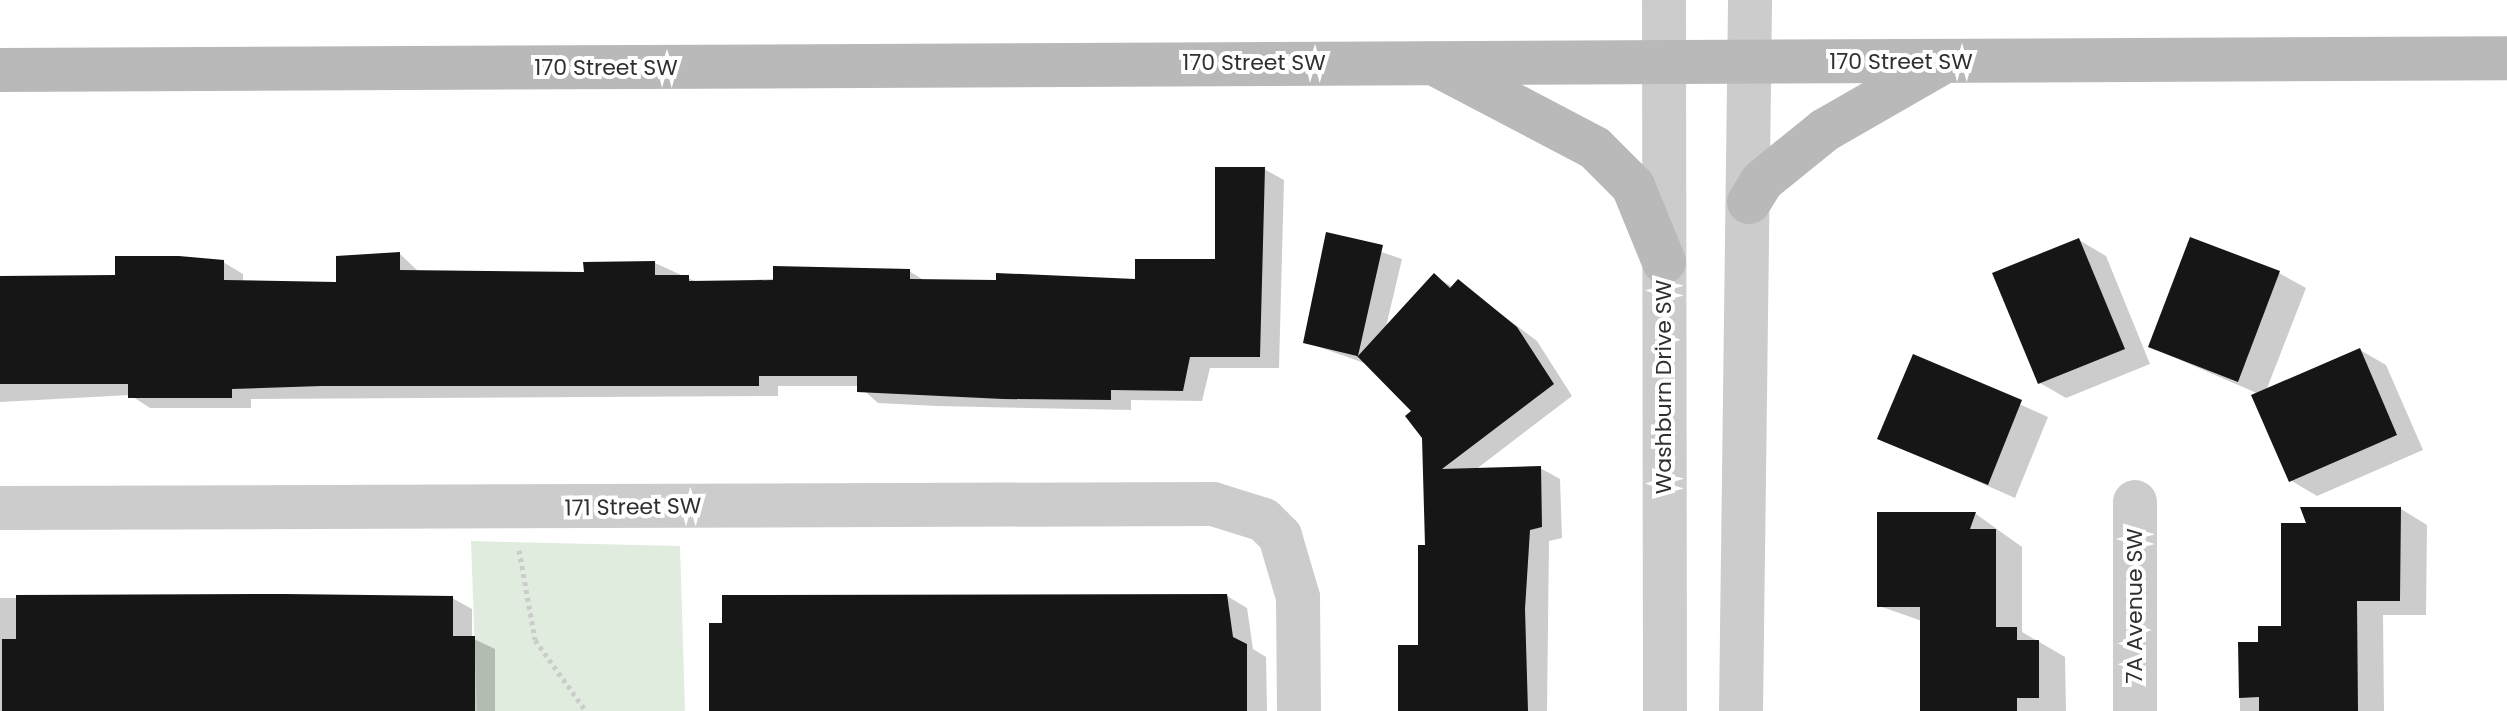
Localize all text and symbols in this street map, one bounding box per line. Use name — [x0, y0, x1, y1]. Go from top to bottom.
street label: 170 Street SW — [1829, 49, 1973, 75]
street label: 170 Street SW — [1182, 50, 1326, 76]
street label: 170 Street SW — [534, 55, 678, 81]
street label: Washburn Drive SW — [1651, 280, 1677, 494]
street label: 171 Street SW — [564, 493, 702, 521]
street label: 7A Avenue SW — [2122, 528, 2148, 684]

